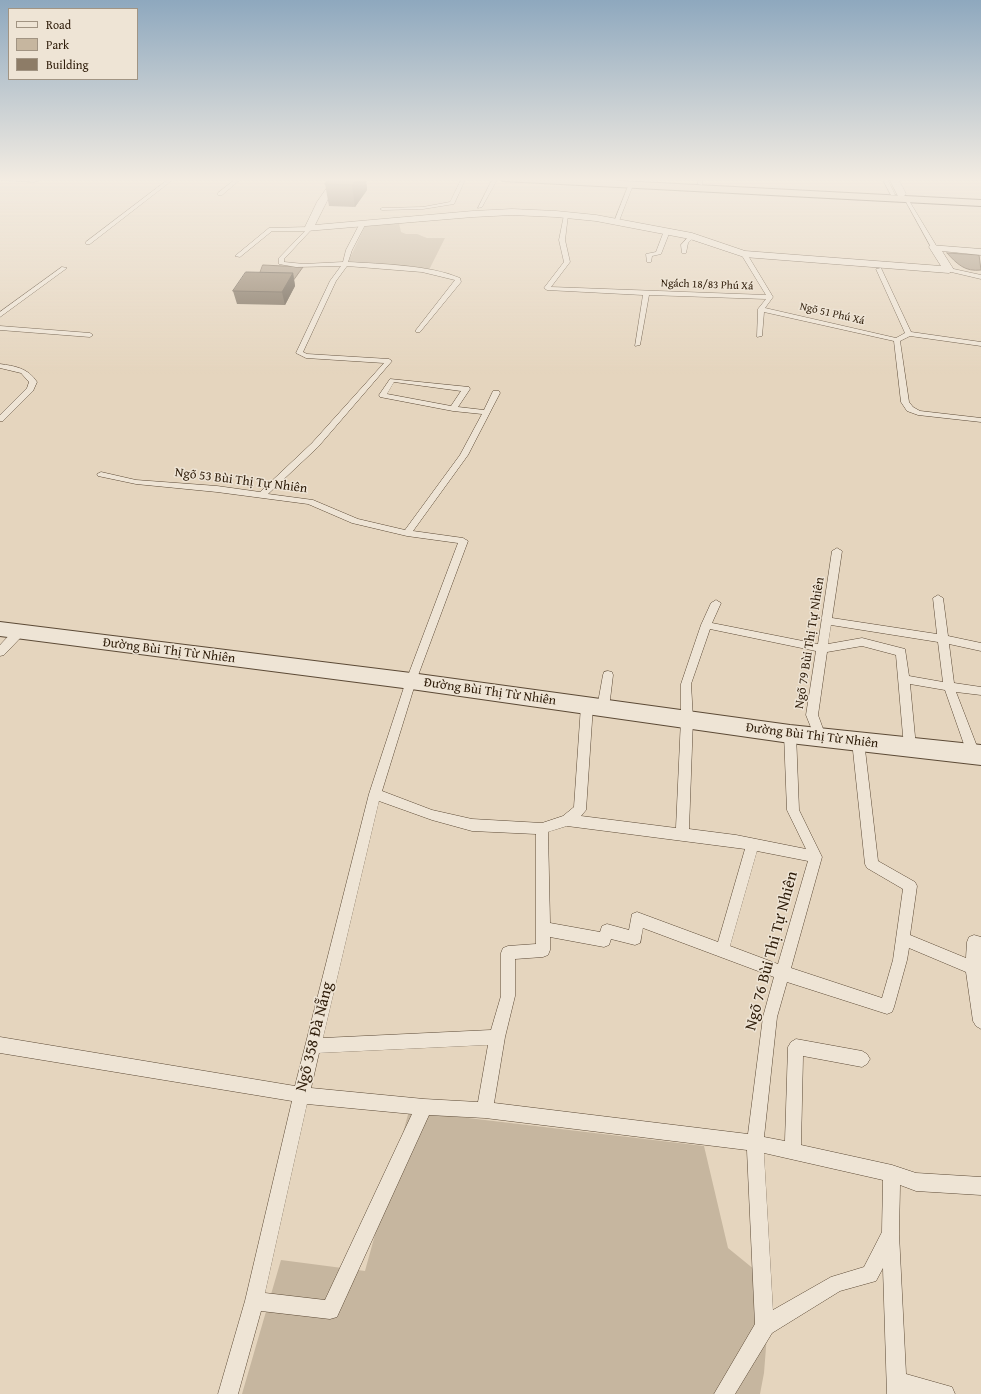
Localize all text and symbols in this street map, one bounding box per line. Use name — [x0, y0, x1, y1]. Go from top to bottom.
legend — [8, 8, 138, 80]
text: Road — [46, 16, 71, 33]
text: Park — [46, 36, 69, 53]
text: Building — [46, 56, 89, 73]
street label: Ngách 18/83 Phú Xá — [661, 277, 753, 293]
street label: Ngõ 51 Phú Xá — [798, 300, 866, 328]
street label: Ngõ 53 Bùi Thị Tự Nhiên — [174, 465, 308, 497]
street label: Ngõ 79 Bùi Thị Tự Nhiên — [792, 576, 828, 710]
street label: Đường Bùi Thị Từ Nhiên — [102, 635, 236, 667]
street label: Đường Bùi Thị Từ Nhiên — [423, 675, 557, 709]
street label: Đường Bùi Thị Từ Nhiên — [745, 720, 879, 752]
street label: Ngõ 76 Bùi Thị Tự Nhiên — [742, 869, 802, 1033]
street label: Ngõ 358 Đà Nẵng — [292, 980, 338, 1094]

